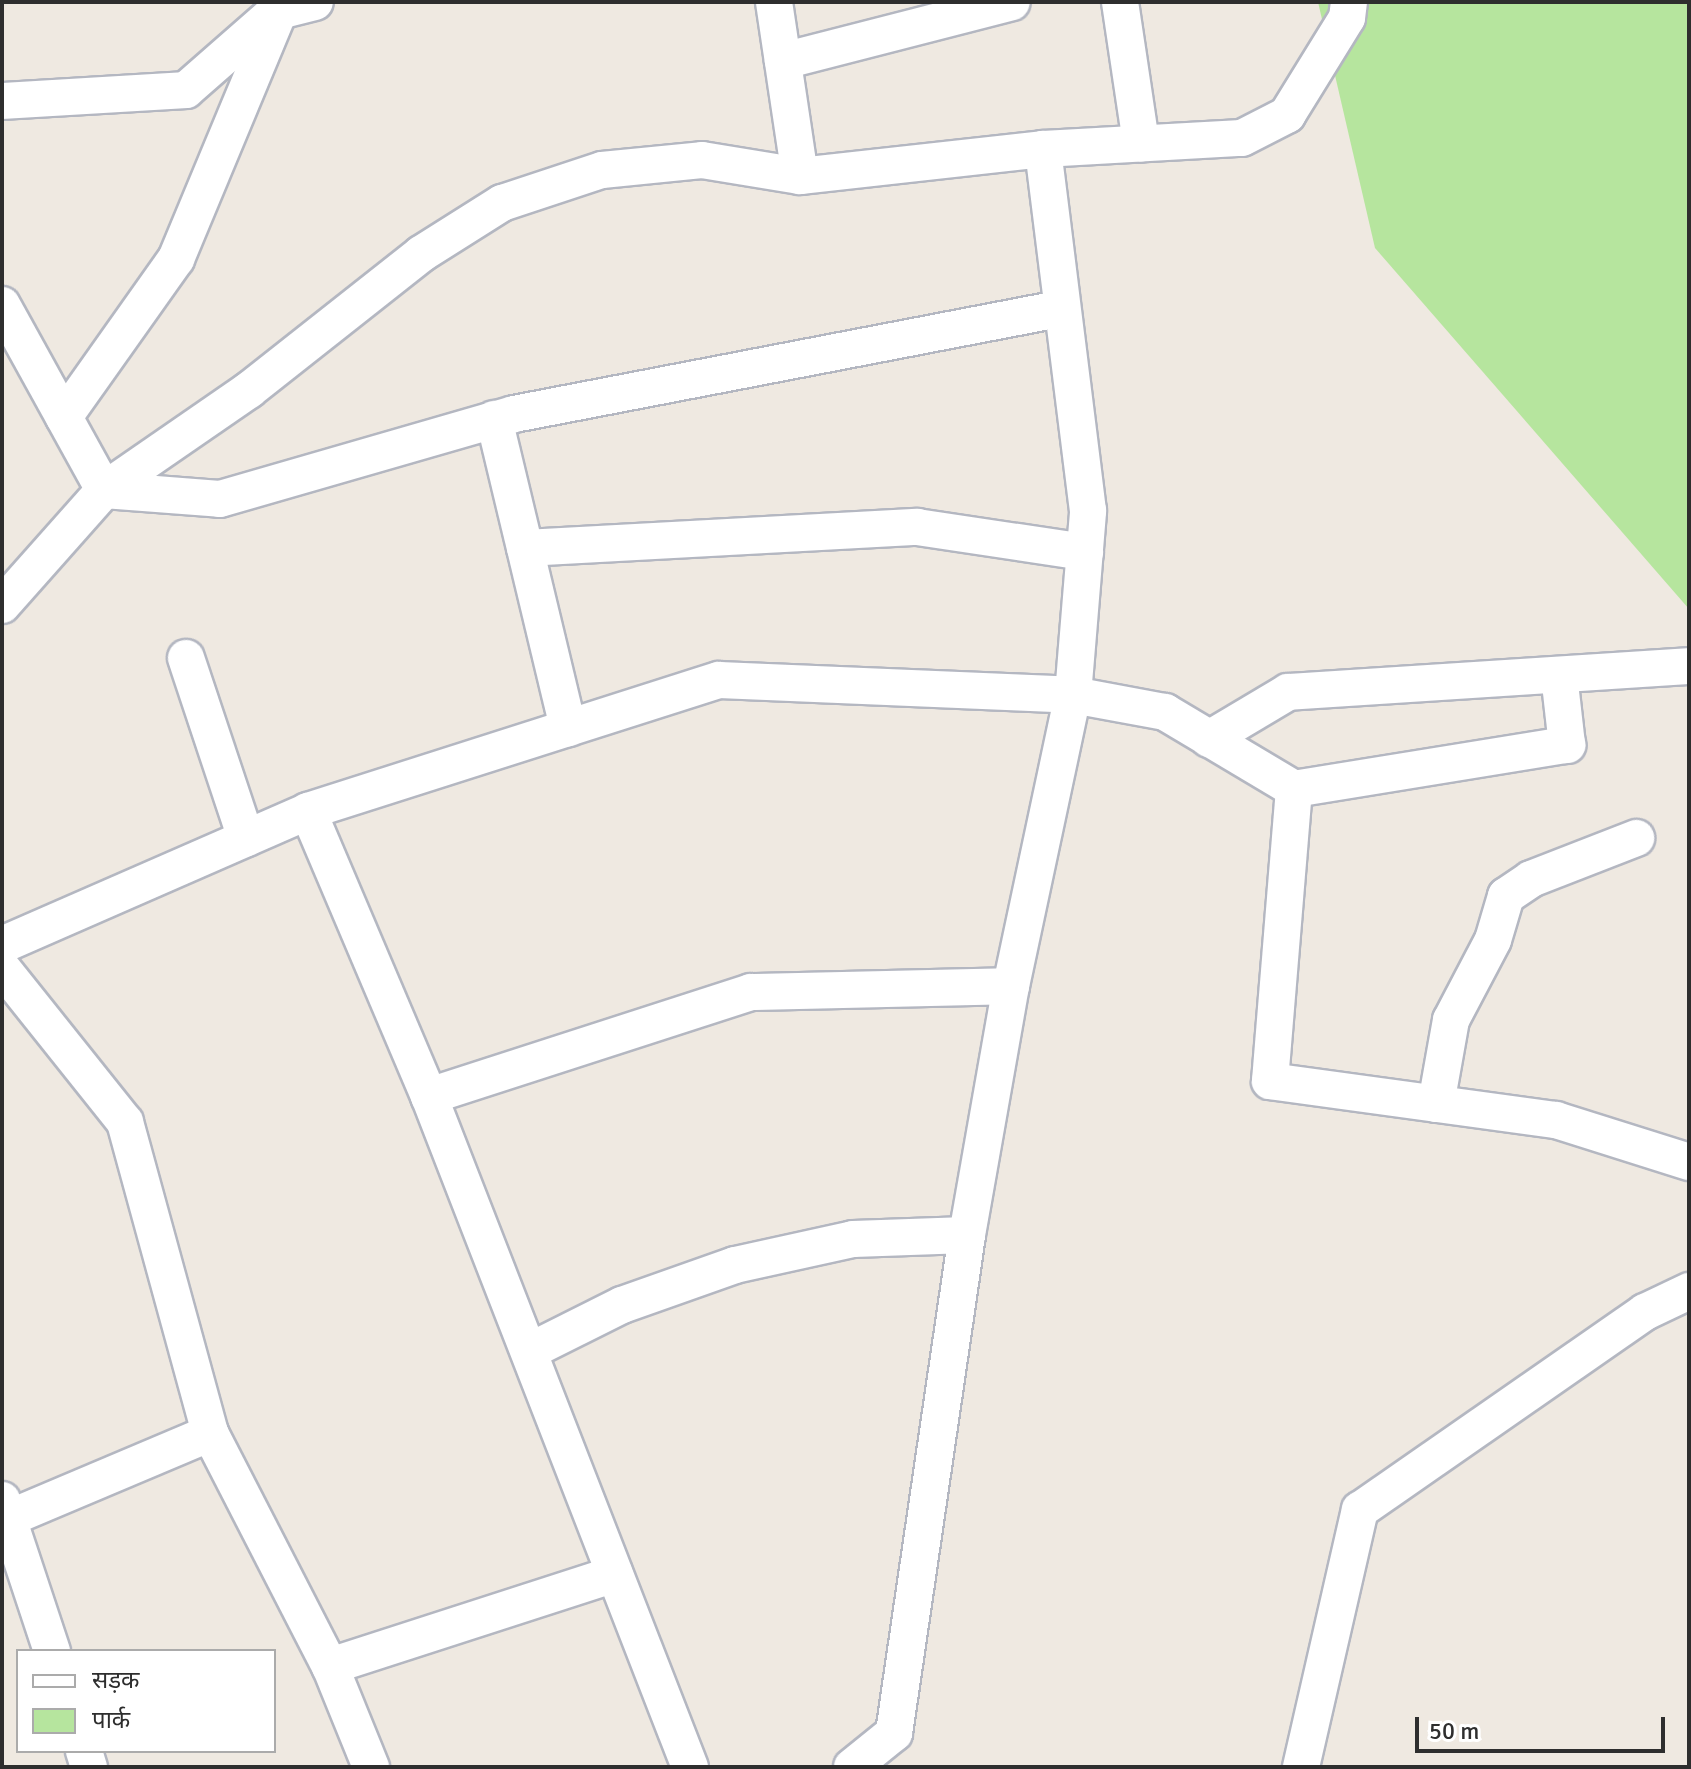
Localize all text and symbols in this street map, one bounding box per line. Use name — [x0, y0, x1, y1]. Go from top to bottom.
legend — [16, 1649, 276, 1753]
text: सड़क — [92, 1665, 140, 1695]
scale bar — [1419, 1701, 1669, 1751]
text: पार्क — [92, 1705, 130, 1735]
text: 50 m — [1429, 1716, 1479, 1746]

